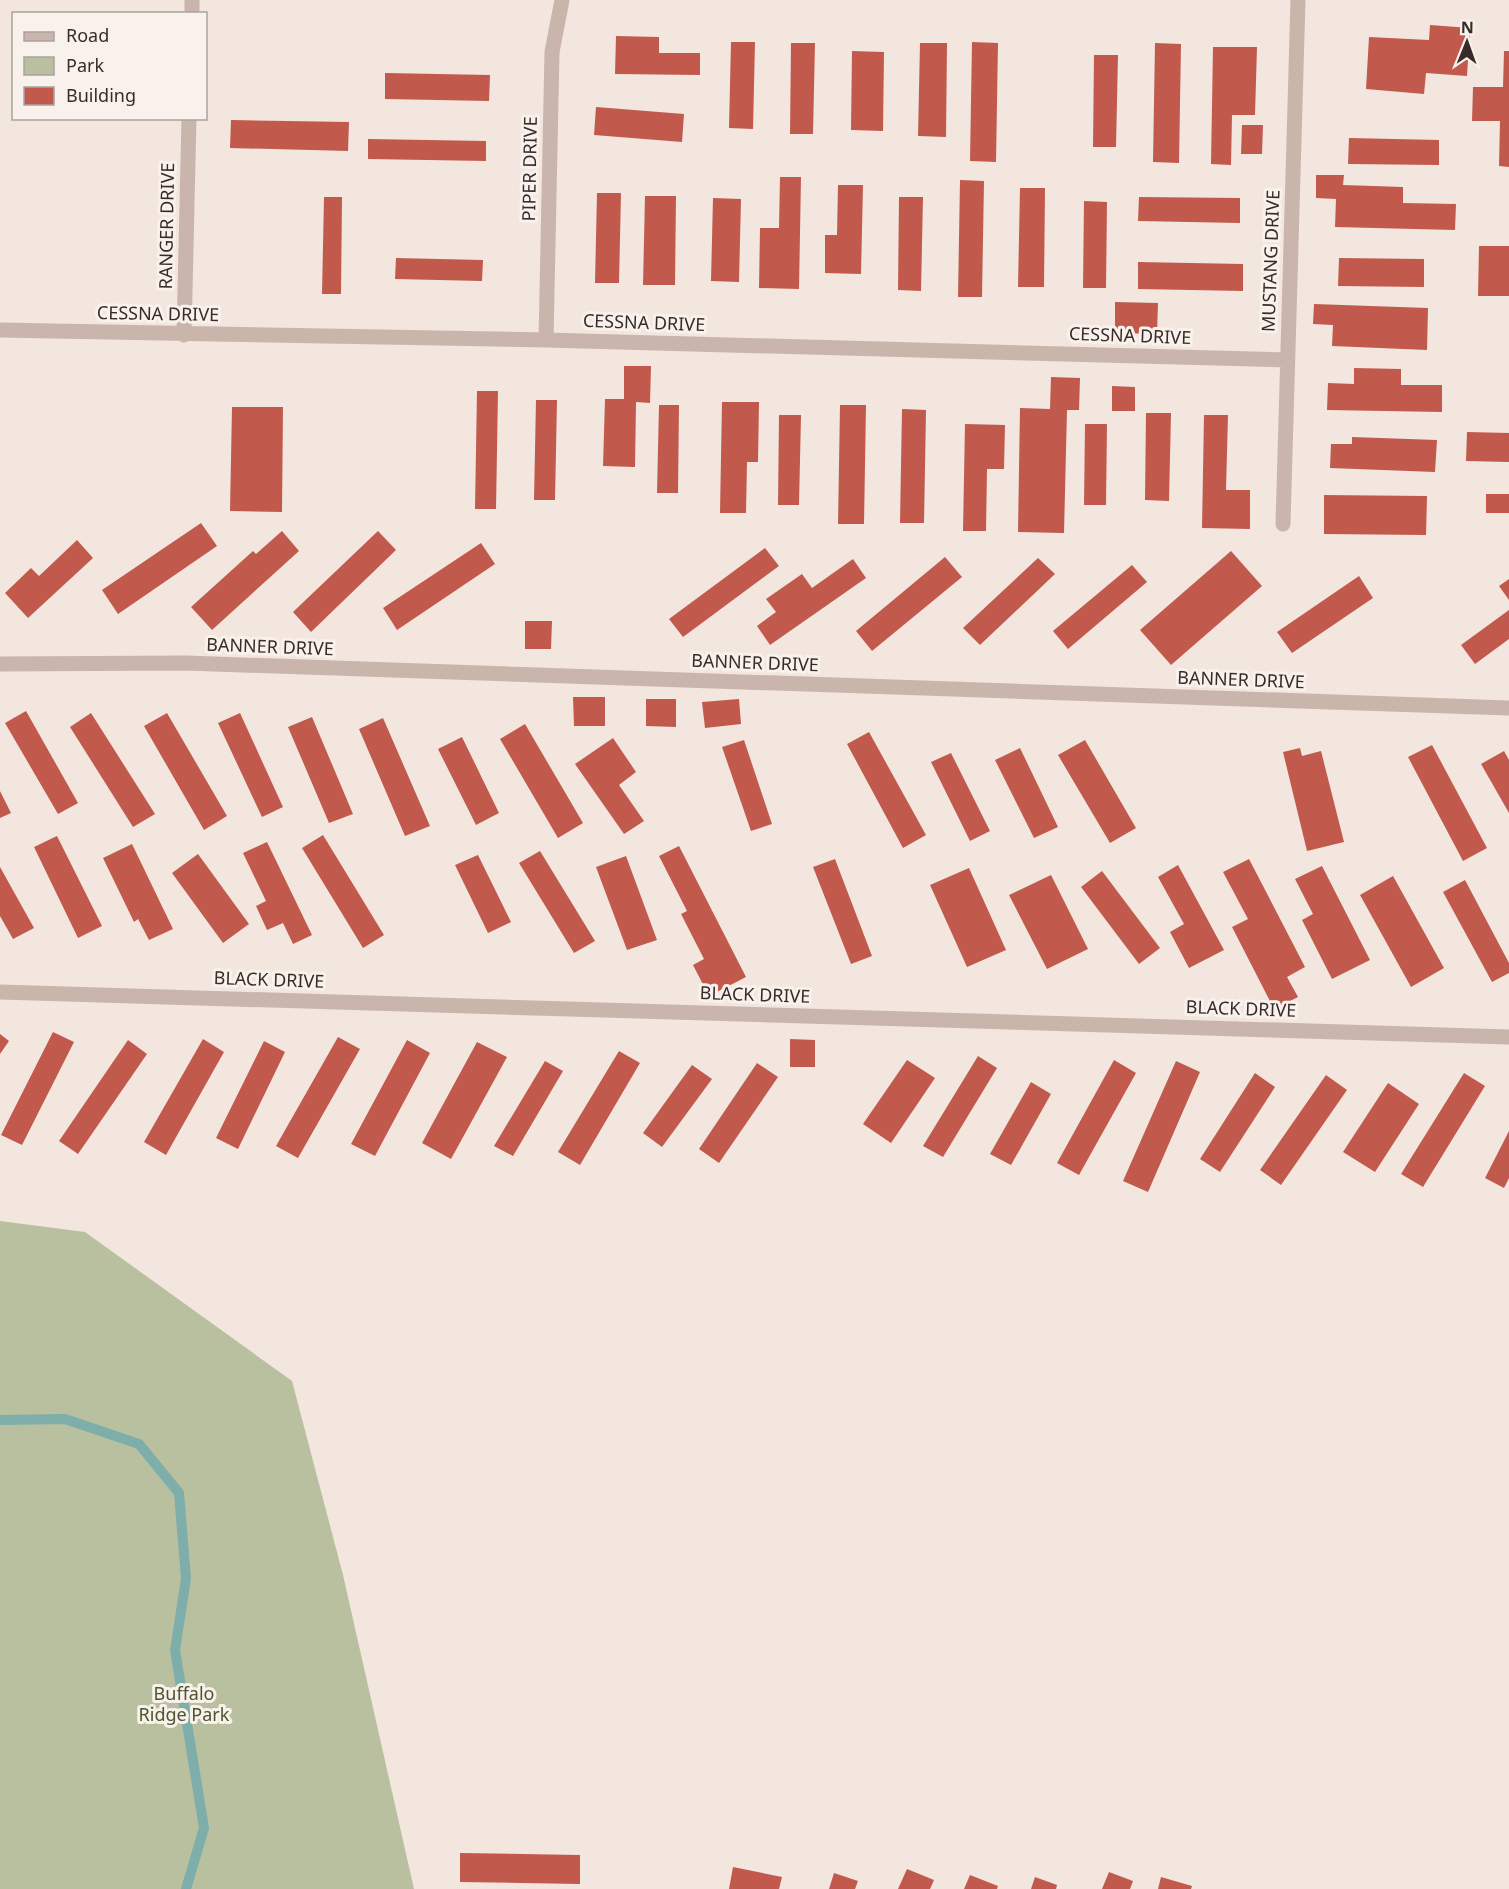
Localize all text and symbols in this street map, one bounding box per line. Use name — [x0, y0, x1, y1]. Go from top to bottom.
legend — [12, 12, 207, 120]
north arrow — [1437, 12, 1497, 72]
text: N — [1461, 16, 1474, 38]
text: Road — [66, 23, 109, 47]
text: Park — [66, 53, 104, 77]
text: Building — [66, 83, 136, 107]
street label: PIPER DRIVE — [516, 116, 542, 222]
street label: RANGER DRIVE — [153, 162, 179, 289]
street label: MUSTANG DRIVE — [1256, 189, 1284, 333]
street label: CESSNA DRIVE — [97, 300, 219, 326]
street label: CESSNA DRIVE — [583, 308, 706, 336]
street label: CESSNA DRIVE — [1069, 321, 1192, 349]
street label: BANNER DRIVE — [206, 632, 334, 660]
street label: BANNER DRIVE — [691, 648, 819, 676]
street label: BANNER DRIVE — [1177, 665, 1305, 693]
street label: BLACK DRIVE — [213, 965, 325, 993]
street label: BLACK DRIVE — [699, 980, 811, 1008]
street label: BLACK DRIVE — [1185, 994, 1297, 1022]
park label: Buffalo Ridge Park — [139, 1681, 230, 1726]

